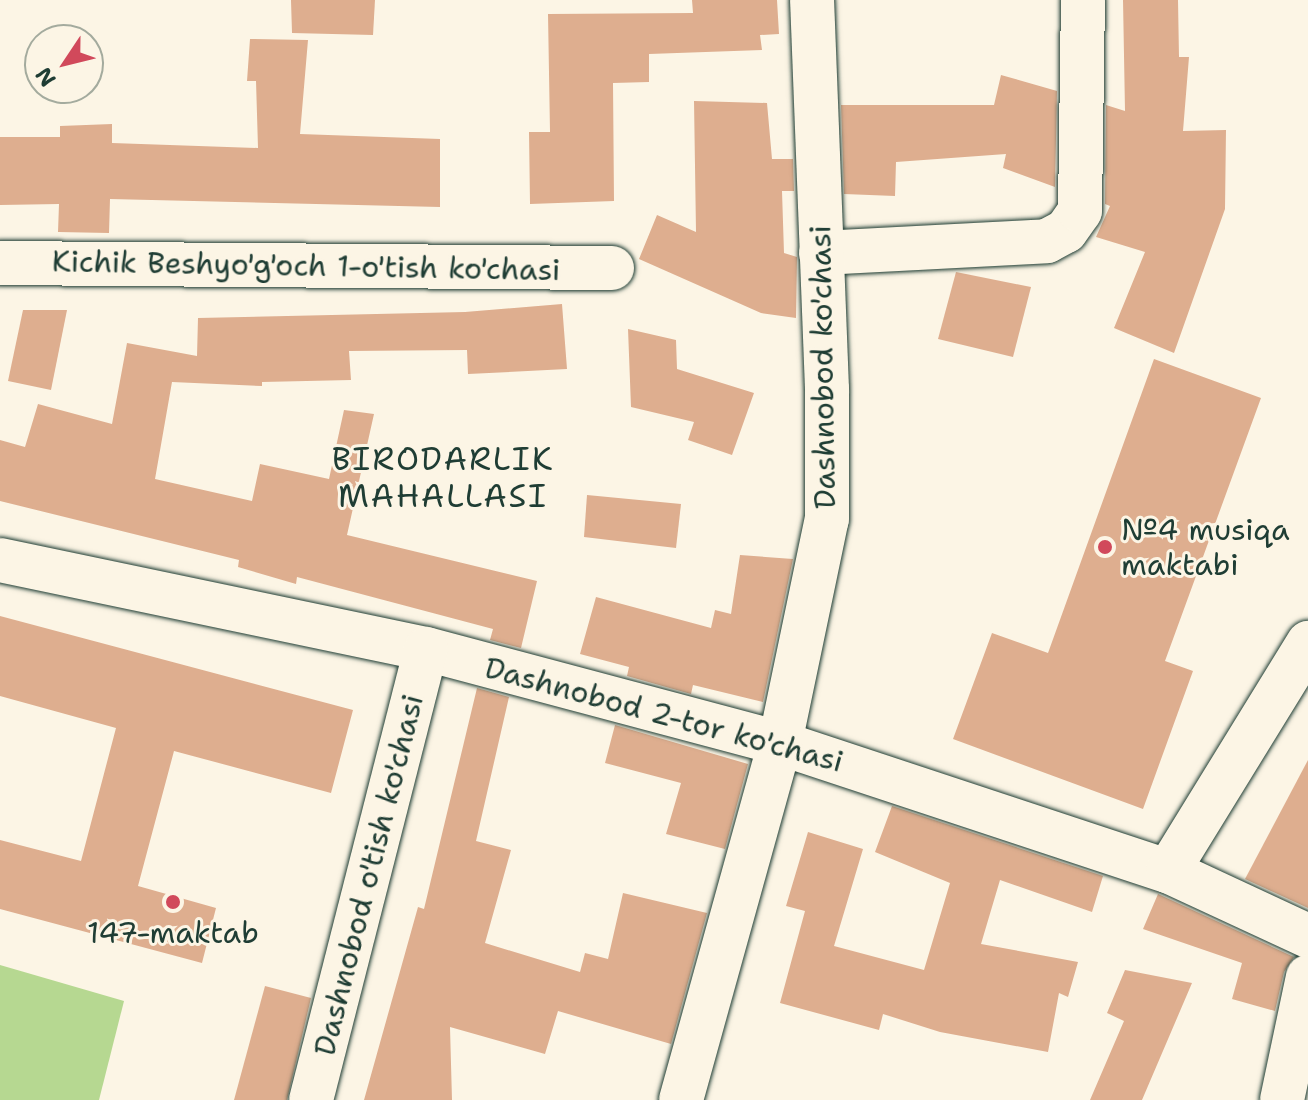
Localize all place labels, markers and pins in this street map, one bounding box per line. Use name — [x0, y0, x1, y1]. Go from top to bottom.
place label: №4 musiqa maktabi — [1121, 512, 1290, 582]
marker: №4 musiqa maktabi — [1096, 538, 1114, 556]
marker: 147-maktab — [164, 893, 182, 911]
place label: 147-maktab — [87, 915, 259, 951]

